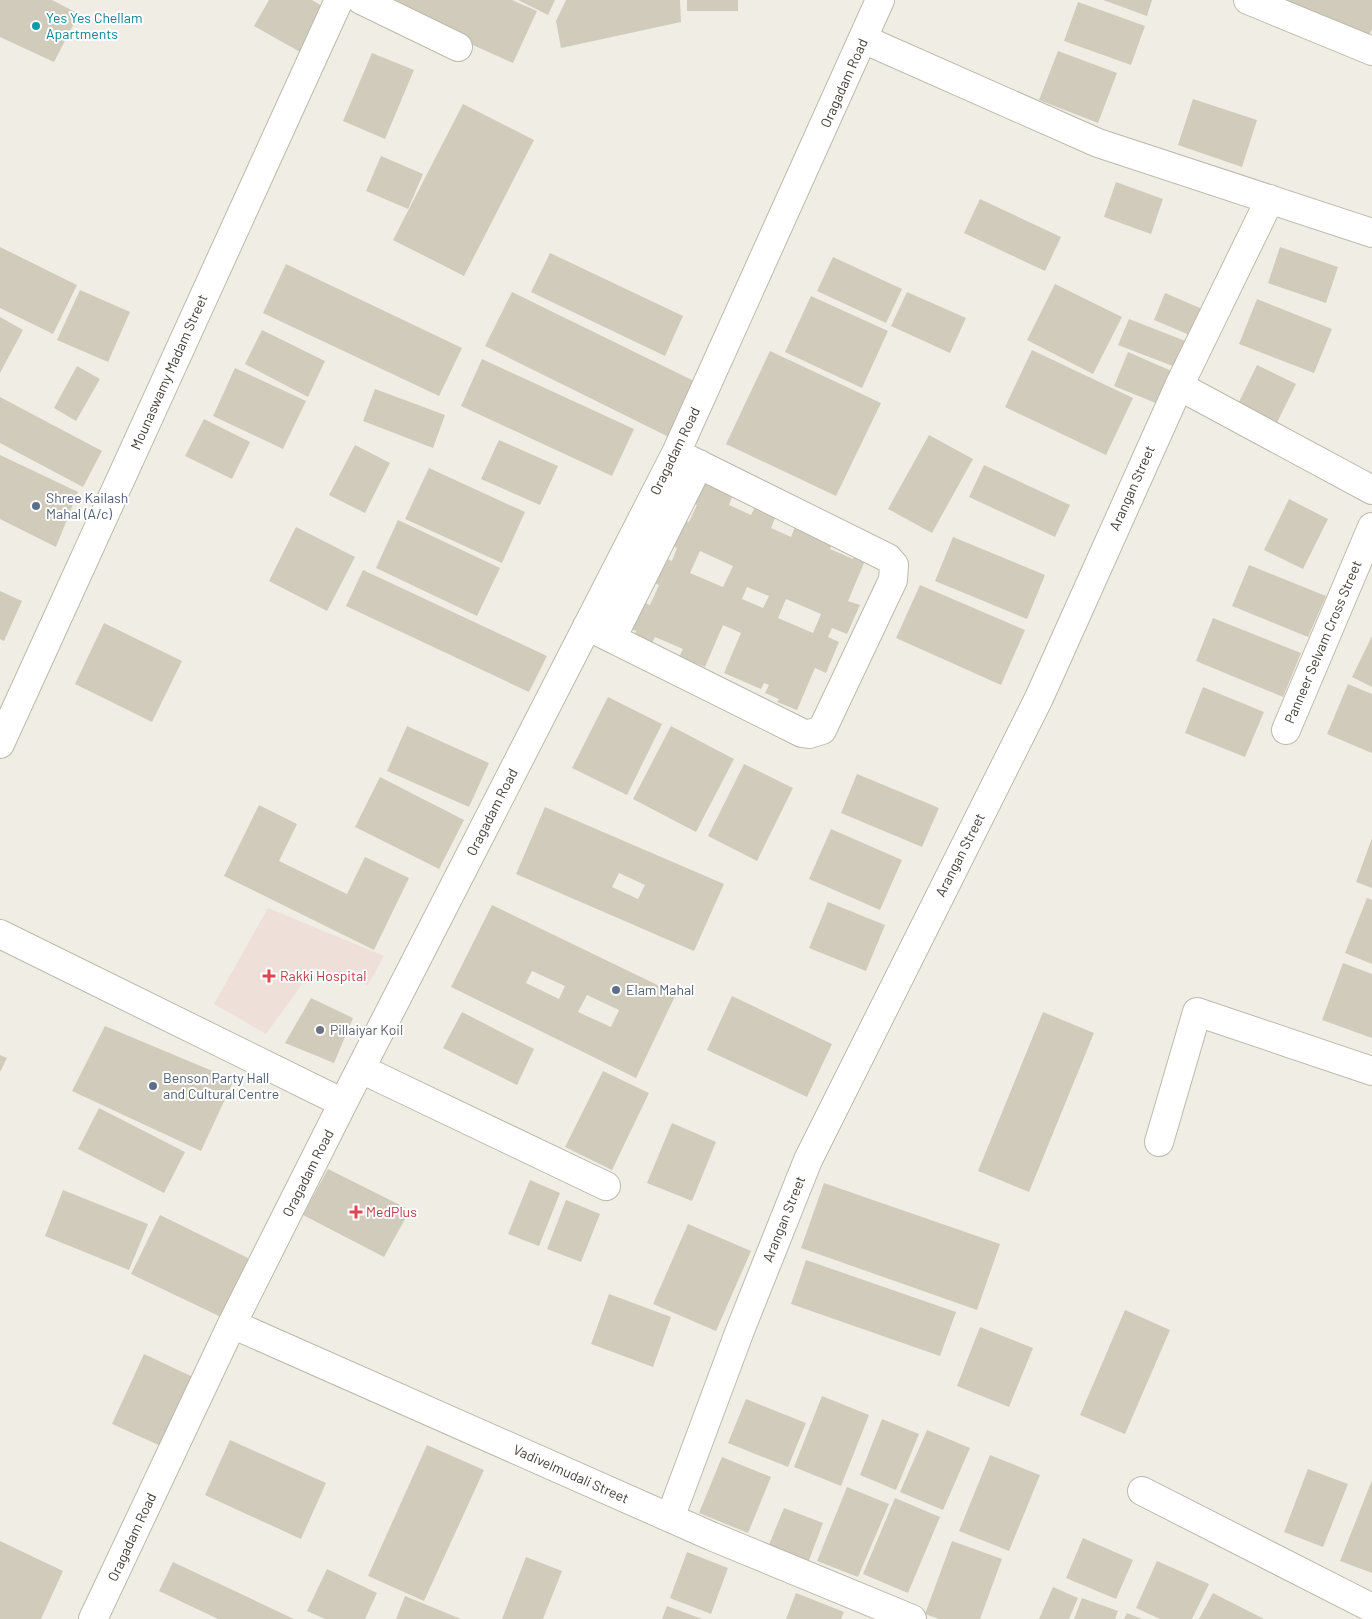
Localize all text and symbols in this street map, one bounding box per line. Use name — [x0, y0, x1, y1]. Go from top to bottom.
place label: Yes Yes Chellam Apartments — [46, 9, 142, 42]
marker: Yes Yes Chellam Apartments — [30, 20, 42, 32]
street label: Oragadam Road — [816, 36, 871, 130]
street label: Mounaswamy Madam Street — [127, 291, 211, 452]
street label: Oragadam Road — [646, 404, 703, 498]
street label: Arangan Street — [1105, 443, 1158, 533]
place label: Shree Kailash Mahal (A/c) — [46, 489, 128, 522]
marker: Shree Kailash Mahal (A/c) — [30, 500, 42, 512]
street label: Panneer Selvam Cross Street — [1280, 558, 1365, 726]
street label: Oragadam Road — [462, 765, 521, 858]
street label: Arangan Street — [931, 810, 988, 899]
place label: Rakki Hospital — [280, 967, 366, 984]
marker: Rakki Hospital — [262, 969, 276, 983]
place label: Elam Mahal — [626, 981, 694, 998]
marker: Elam Mahal — [610, 984, 622, 996]
place label: Pillaiyar Koil — [330, 1021, 403, 1038]
marker: Pillaiyar Koil — [314, 1024, 326, 1036]
place label: Benson Party Hall and Cultural Centre — [163, 1069, 279, 1102]
marker: Benson Party Hall and Cultural Centre — [147, 1080, 159, 1092]
street label: Oragadam Road — [278, 1126, 337, 1219]
street label: Arangan Street — [759, 1173, 809, 1264]
place label: MedPlus — [366, 1203, 417, 1220]
marker: MedPlus — [350, 1206, 362, 1218]
street label: Vadivelmudali Street — [511, 1440, 632, 1507]
street label: Oragadam Road — [104, 1490, 159, 1584]

